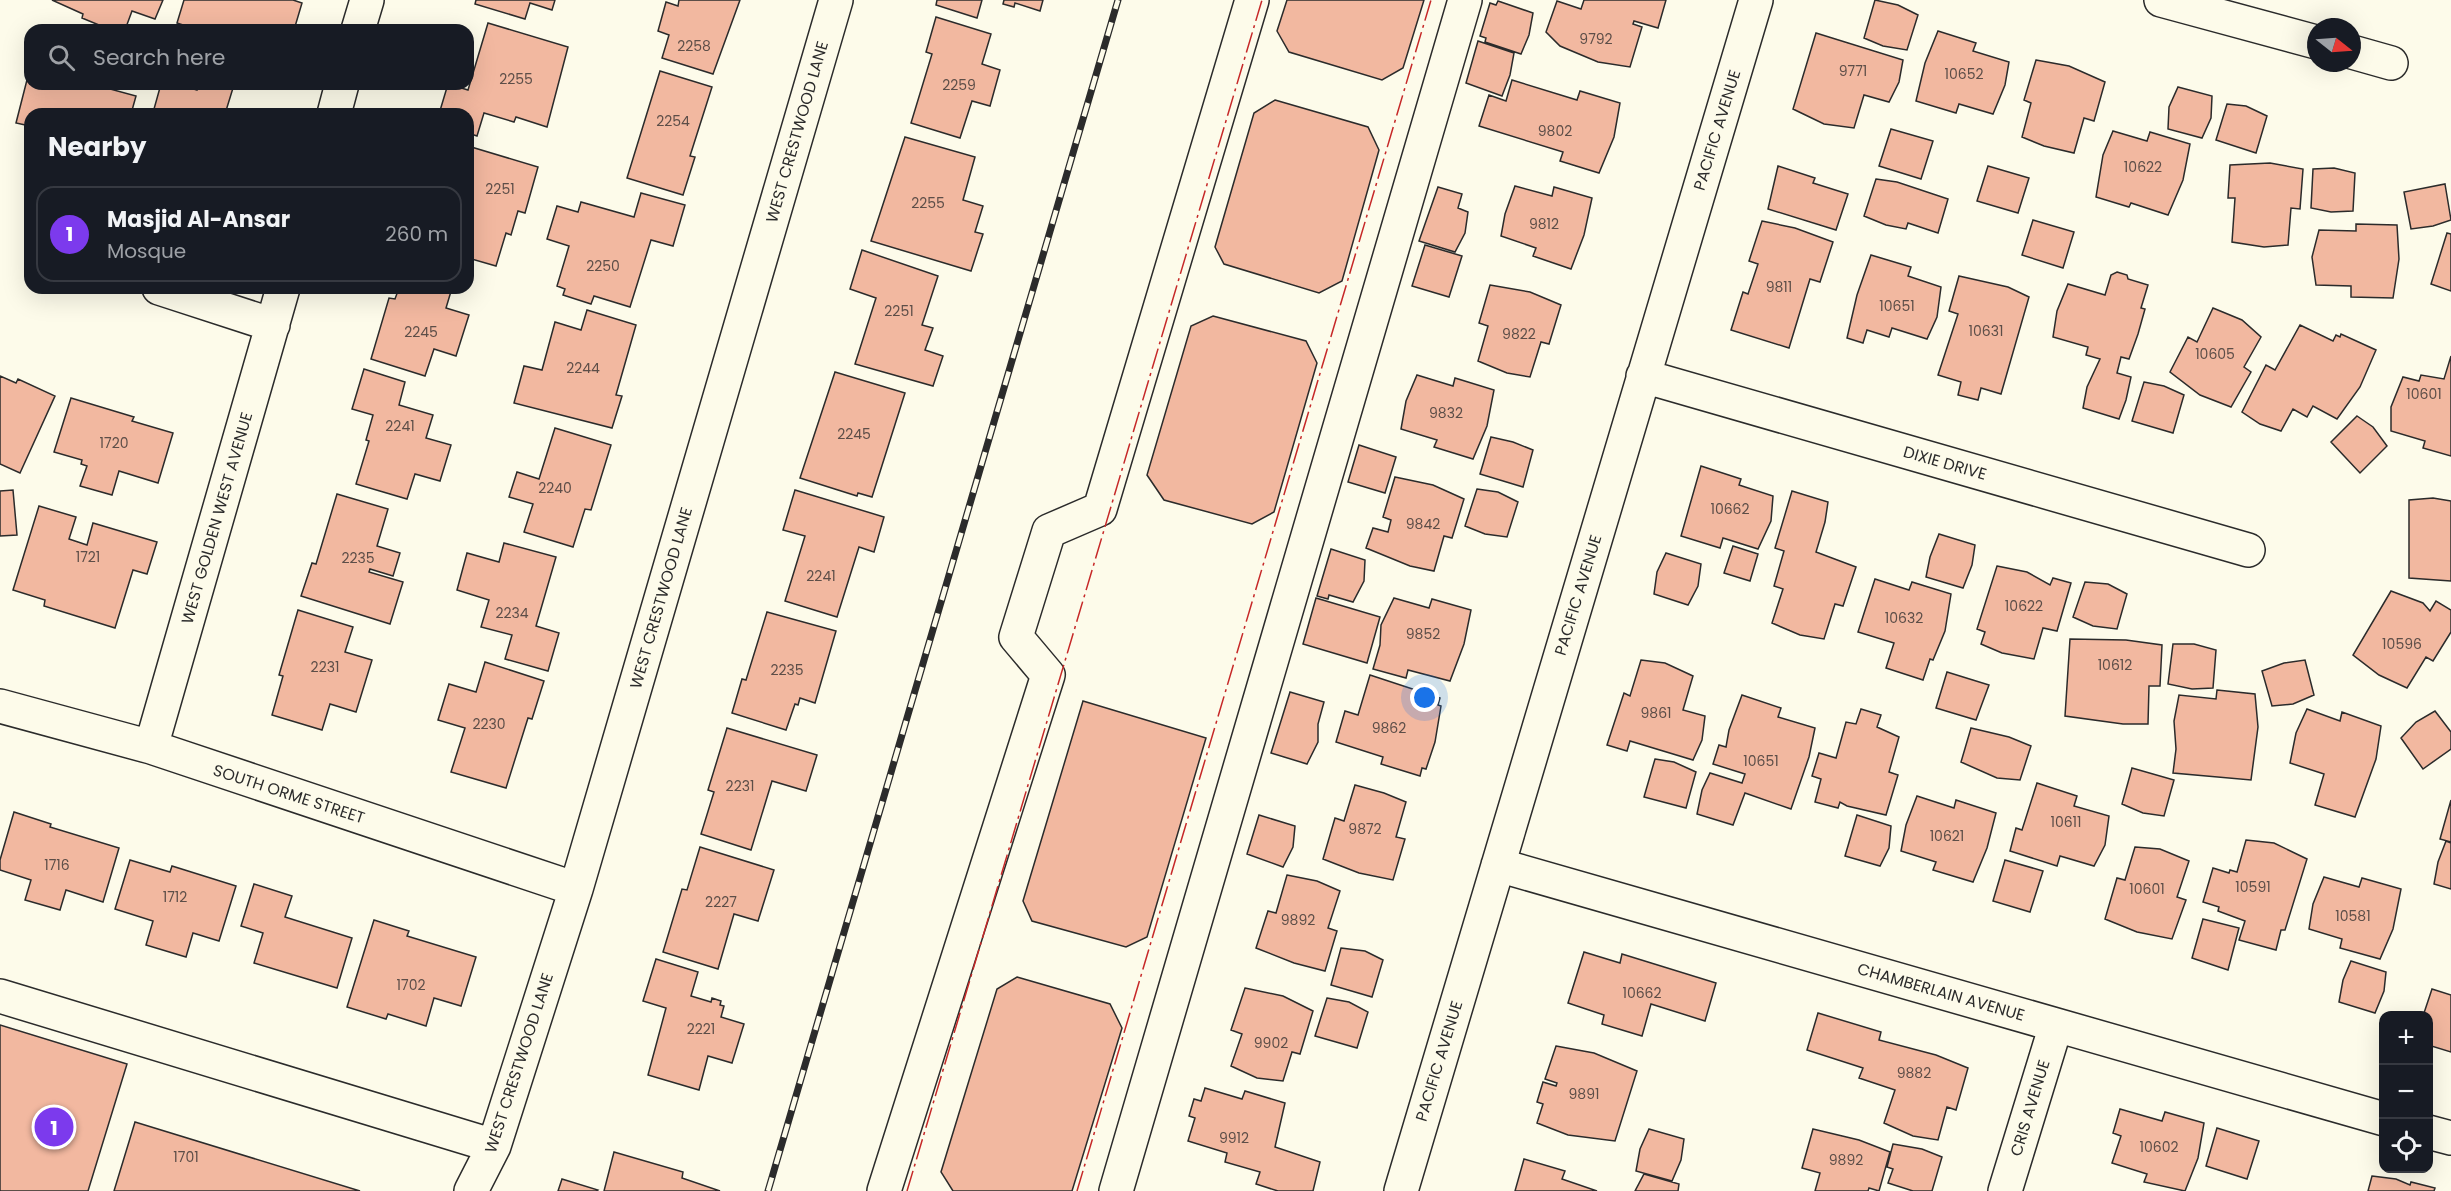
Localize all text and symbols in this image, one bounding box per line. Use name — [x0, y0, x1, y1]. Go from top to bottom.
north arrow — [2307, 18, 2361, 72]
search box — [24, 24, 474, 90]
house number: 9792 — [1579, 29, 1613, 49]
house number: 2258 — [677, 36, 711, 56]
street label: WEST CRESTWOOD LANE — [760, 38, 834, 226]
icon: search — [45, 41, 78, 74]
text: Search here — [93, 42, 226, 73]
house number: 9771 — [1839, 61, 1867, 81]
house number: 10652 — [1944, 64, 1984, 84]
street label: PACIFIC AVENUE — [1688, 67, 1746, 193]
house number: 2255 — [499, 69, 533, 89]
house number: 2259 — [942, 75, 976, 95]
house number: 2254 — [656, 111, 690, 131]
house number: 9802 — [1538, 121, 1572, 141]
text: Nearby — [48, 129, 146, 165]
house number: 10622 — [2124, 157, 2162, 177]
house number: 2251 — [485, 179, 515, 199]
house number: 2255 — [911, 193, 945, 213]
text: Masjid Al-Ansar — [107, 204, 290, 235]
house number: 9812 — [1529, 214, 1559, 234]
text: 1 — [66, 220, 73, 248]
text: 260 m — [385, 220, 448, 248]
text: Mosque — [107, 237, 186, 265]
house number: 2250 — [586, 256, 620, 276]
house number: 9811 — [1766, 277, 1792, 297]
house number: 10651 — [1879, 296, 1915, 316]
house number: 2251 — [884, 301, 914, 321]
house number: 10631 — [1969, 321, 2003, 341]
house number: 2245 — [404, 322, 438, 342]
house number: 9822 — [1502, 324, 1536, 344]
house number: 10605 — [2195, 344, 2235, 364]
house number: 2244 — [566, 358, 600, 378]
house number: 10601 — [2406, 384, 2442, 404]
house number: 9832 — [1429, 403, 1463, 423]
street label: WEST GOLDEN WEST AVENUE — [176, 409, 258, 627]
house number: 2241 — [385, 416, 415, 436]
house number: 2245 — [837, 424, 871, 444]
house number: 1720 — [100, 433, 128, 453]
street label: DIXIE DRIVE — [1901, 440, 1989, 486]
house number: 2240 — [538, 478, 572, 498]
house number: 10662 — [1710, 499, 1750, 519]
street label: WEST CRESTWOOD LANE — [624, 504, 698, 692]
house number: 9842 — [1406, 514, 1440, 534]
street label: PACIFIC AVENUE — [1549, 532, 1607, 658]
house number: 1721 — [76, 547, 100, 567]
house number: 2235 — [341, 548, 375, 568]
house number: 2241 — [806, 566, 836, 586]
house number: 10622 — [2005, 596, 2043, 616]
house number: 2234 — [495, 603, 529, 623]
house number: 10632 — [1885, 608, 1923, 628]
house number: 9852 — [1406, 624, 1440, 644]
house number: 10596 — [2382, 634, 2422, 654]
house number: 10612 — [2098, 655, 2132, 675]
house number: 2231 — [311, 657, 339, 677]
house number: 2235 — [770, 660, 804, 680]
your location — [1410, 683, 1439, 712]
house number: 9861 — [1640, 703, 1672, 723]
house number: 2230 — [472, 714, 506, 734]
house number: 9862 — [1372, 718, 1406, 738]
house number: 10651 — [1743, 751, 1779, 771]
street label: SOUTH ORME STREET — [210, 759, 368, 829]
house number: 2231 — [726, 776, 754, 796]
house number: 10611 — [2050, 812, 2082, 832]
house number: 9872 — [1348, 819, 1382, 839]
house number: 10621 — [1930, 826, 1964, 846]
house number: 1716 — [44, 855, 70, 875]
house number: 10591 — [2235, 877, 2271, 897]
house number: 10601 — [2129, 879, 2165, 899]
house number: 1712 — [163, 887, 187, 907]
house number: 2227 — [705, 892, 737, 912]
house number: 10581 — [2335, 906, 2371, 926]
house number: 9892 — [1281, 910, 1315, 930]
street label: CHAMBERLAIN AVENUE — [1855, 957, 2027, 1027]
street label: WEST CRESTWOOD LANE — [479, 970, 559, 1156]
house number: 1702 — [397, 975, 425, 995]
house number: 10662 — [1622, 983, 1662, 1003]
street label: PACIFIC AVENUE — [1410, 998, 1468, 1124]
map controls — [2379, 1011, 2433, 1173]
button: + — [2379, 1011, 2433, 1065]
house number: 2221 — [687, 1019, 715, 1039]
house number: 9902 — [1254, 1033, 1288, 1053]
street label: CRIS AVENUE — [2004, 1057, 2056, 1159]
house number: 9882 — [1897, 1063, 1931, 1083]
button: − — [2379, 1065, 2433, 1119]
house number: 9891 — [1569, 1084, 1599, 1104]
pin: 1 — [34, 1104, 74, 1150]
button: locate — [2379, 1119, 2433, 1173]
house number: 9912 — [1219, 1128, 1249, 1148]
house number: 10602 — [2139, 1137, 2179, 1157]
house number: 1701 — [173, 1147, 199, 1167]
house number: 9892 — [1829, 1150, 1863, 1170]

